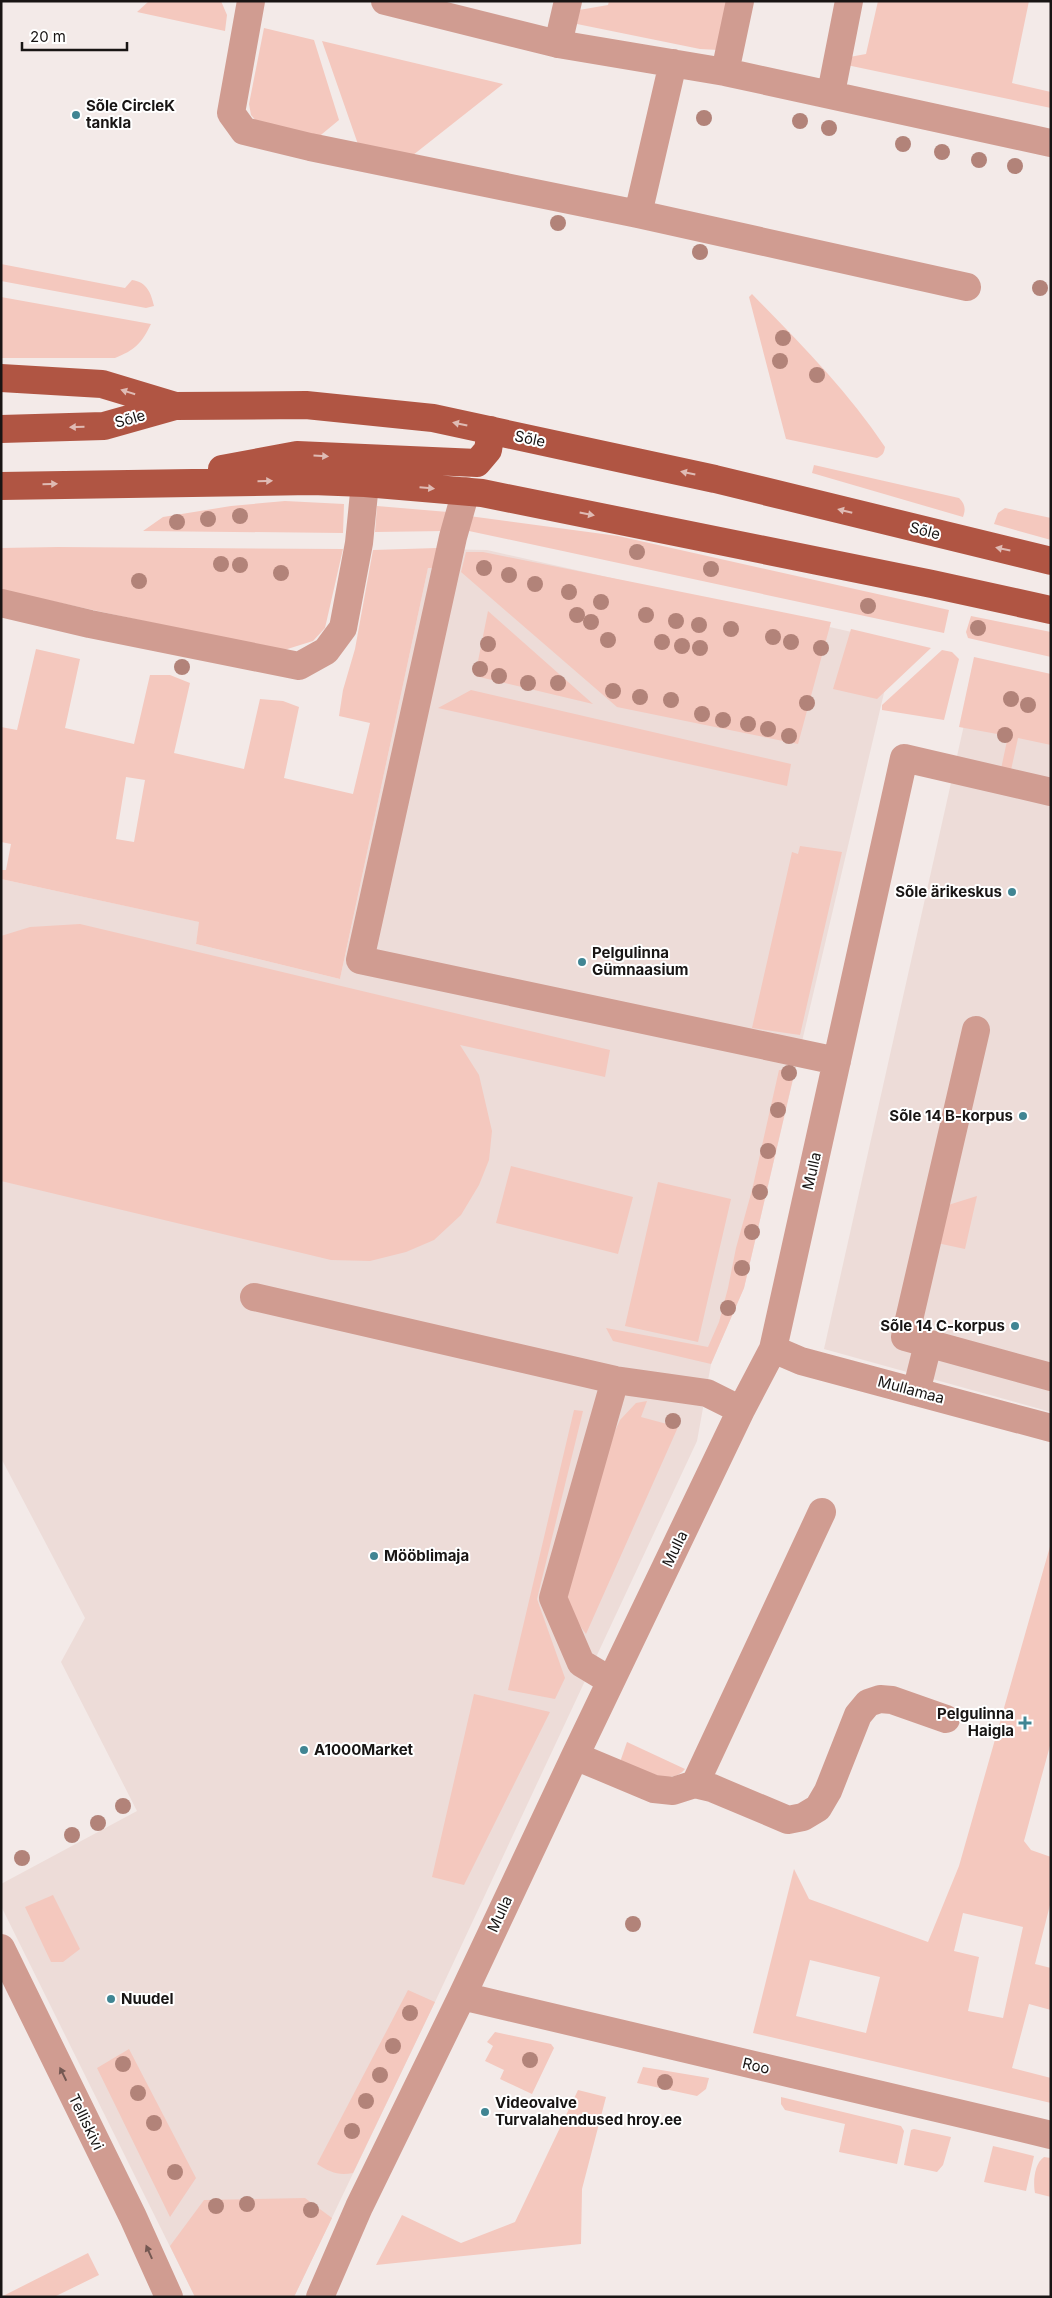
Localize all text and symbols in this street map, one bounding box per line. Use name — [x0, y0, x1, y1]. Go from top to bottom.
scale bar — [22, 20, 128, 52]
text: 20 m — [30, 27, 66, 46]
place label: Sõle CircleK tankla — [86, 96, 175, 132]
marker: Sõle CircleK tankla — [70, 109, 82, 121]
one-way arrow — [121, 387, 136, 395]
street label: Sõle — [112, 405, 147, 432]
one-way arrow — [453, 420, 468, 428]
one-way arrow — [68, 423, 84, 431]
street label: Sõle — [513, 426, 547, 451]
one-way arrow — [313, 452, 329, 460]
one-way arrow — [680, 469, 695, 477]
one-way arrow — [257, 477, 273, 485]
one-way arrow — [42, 480, 58, 488]
one-way arrow — [419, 484, 435, 492]
one-way arrow — [838, 507, 853, 515]
one-way arrow — [580, 510, 595, 518]
street label: Sõle — [908, 518, 942, 543]
one-way arrow — [995, 545, 1011, 553]
place label: Sõle ärikeskus — [895, 882, 1002, 901]
marker: Sõle ärikeskus — [1006, 886, 1018, 898]
place label: Pelgulinna Gümnaasium — [592, 943, 689, 979]
marker: Pelgulinna Gümnaasium — [576, 956, 588, 968]
place label: Sõle 14 B-korpus — [889, 1106, 1013, 1125]
marker: Sõle 14 B-korpus — [1017, 1110, 1029, 1122]
street label: Mulla — [798, 1150, 825, 1192]
place label: Sõle 14 C-korpus — [880, 1316, 1005, 1335]
marker: Sõle 14 C-korpus — [1009, 1320, 1021, 1332]
street label: Mullamaa — [876, 1372, 946, 1408]
street label: Mulla — [658, 1527, 691, 1570]
place label: Mööblimaja — [384, 1546, 469, 1565]
marker: Mööblimaja — [368, 1550, 380, 1562]
place label: Pelgulinna Haigla — [937, 1704, 1014, 1740]
marker: Pelgulinna Haigla — [1018, 1716, 1032, 1730]
place label: A1000Market — [314, 1740, 414, 1759]
marker: A1000Market — [298, 1744, 310, 1756]
street label: Mulla — [483, 1893, 516, 1935]
place label: Nuudel — [121, 1989, 174, 2008]
marker: Nuudel — [105, 1993, 117, 2005]
street label: Roo — [741, 2053, 772, 2078]
one-way arrow — [59, 2067, 67, 2081]
street label: Telliskivi — [65, 2091, 108, 2153]
place label: Videovalve Turvalahendused hroy.ee — [495, 2093, 682, 2129]
marker: Videovalve Turvalahendused hroy.ee — [479, 2106, 491, 2118]
one-way arrow — [145, 2245, 153, 2259]

